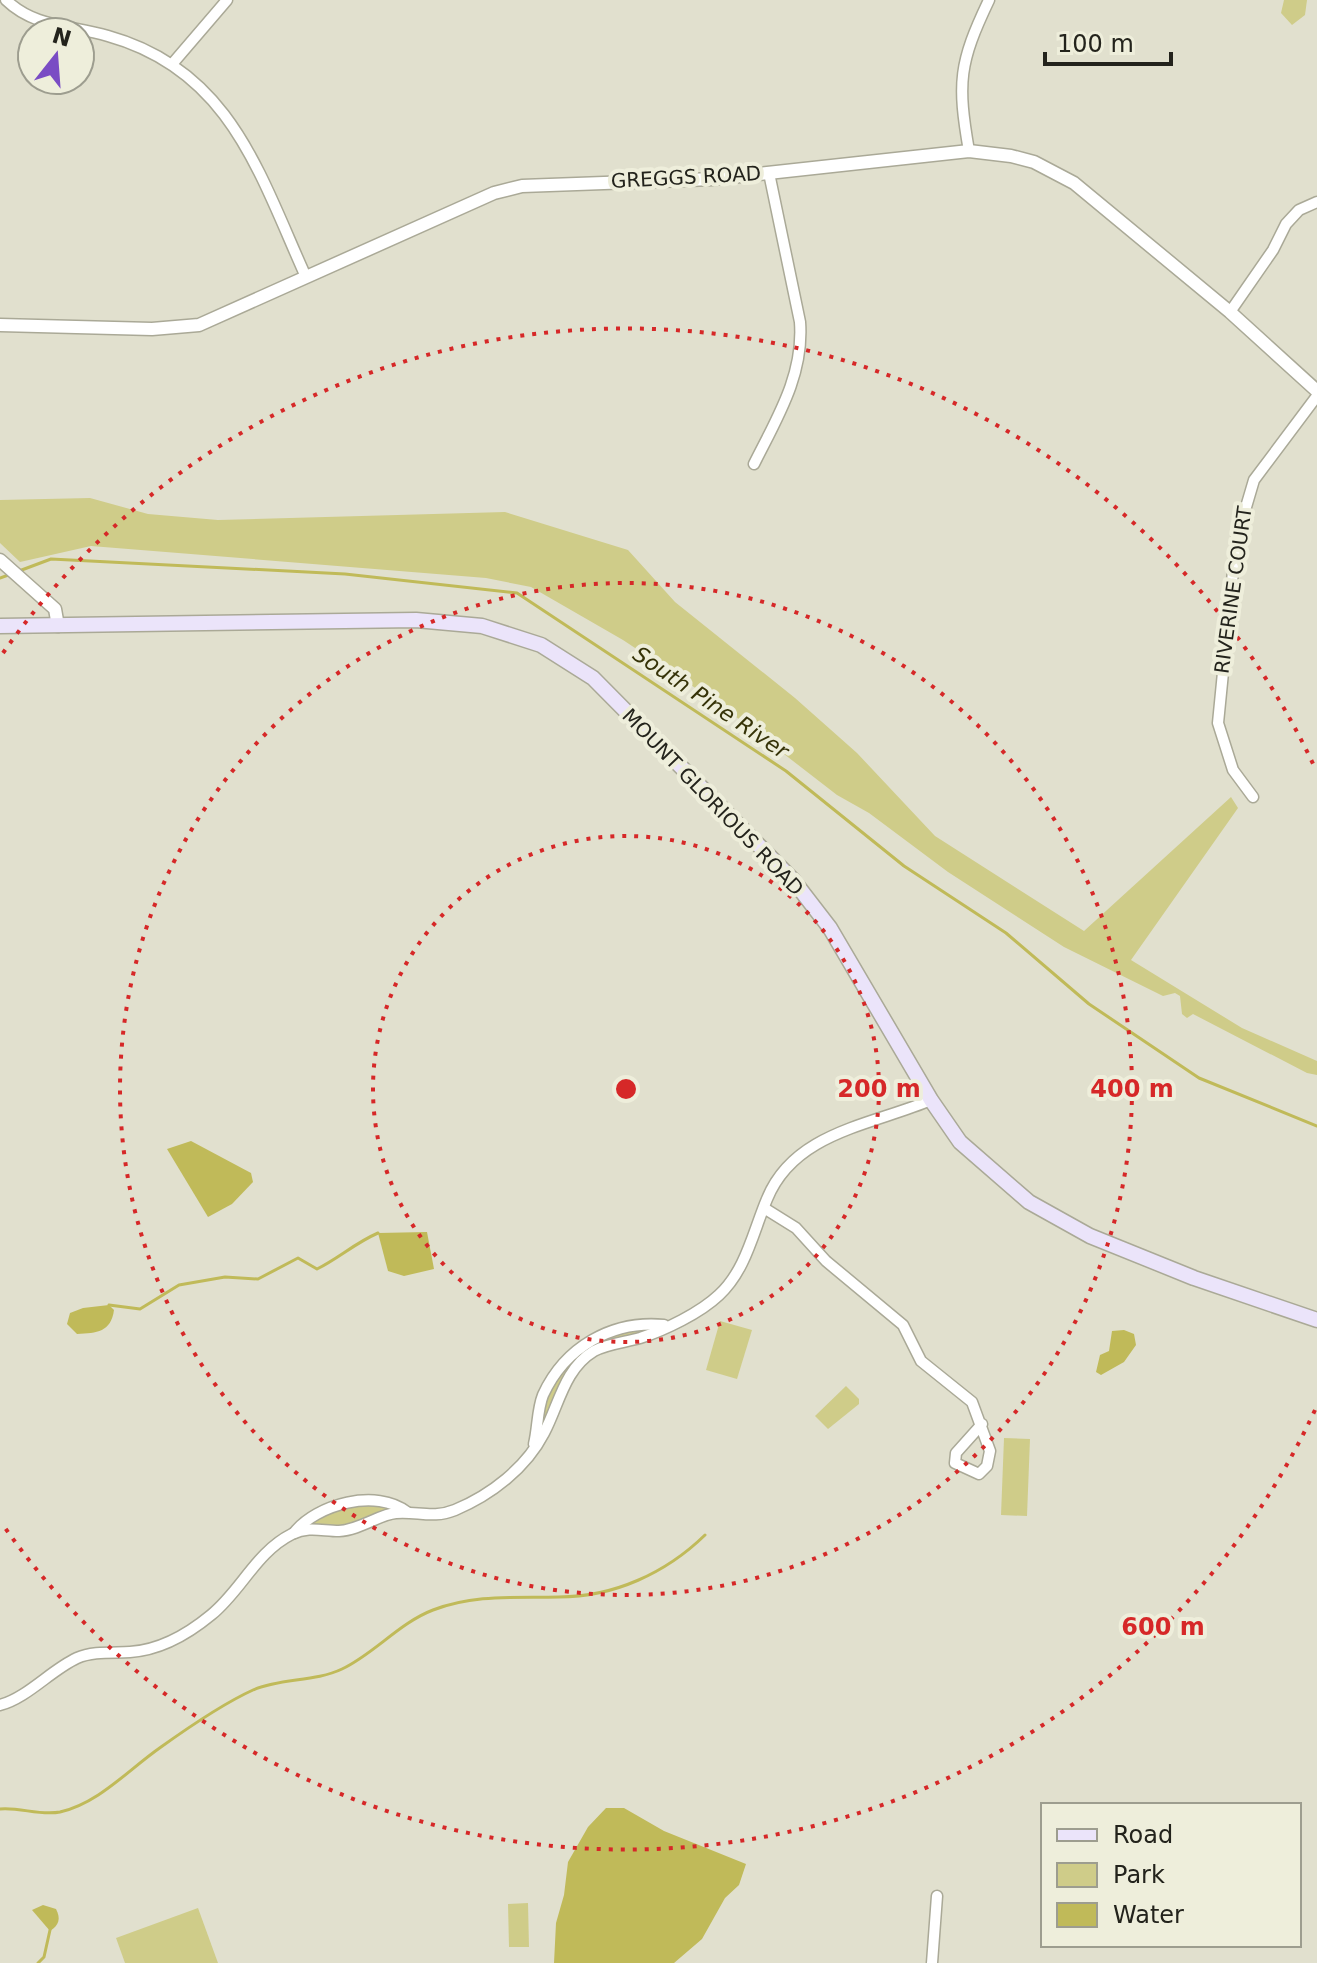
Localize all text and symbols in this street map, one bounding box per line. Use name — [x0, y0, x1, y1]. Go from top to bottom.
north arrow — [16, 16, 96, 96]
scale bar — [1045, 16, 1171, 66]
text: N — [49, 23, 74, 52]
text: 100 m — [1057, 30, 1134, 58]
street label: GREGGS ROAD — [610, 161, 762, 193]
street label: RIVERINE COURT — [1209, 504, 1257, 675]
water label: South Pine River — [628, 641, 795, 765]
street label: MOUNT GLORIOUS ROAD — [617, 704, 809, 900]
centre of rings — [612, 1075, 640, 1103]
text: 200 m — [837, 1075, 921, 1103]
text: 400 m — [1090, 1075, 1174, 1103]
text: 600 m — [1121, 1613, 1205, 1641]
legend — [1041, 1803, 1301, 1947]
text: Road — [1113, 1821, 1173, 1849]
text: Park — [1113, 1861, 1165, 1889]
text: Water — [1113, 1901, 1184, 1929]

